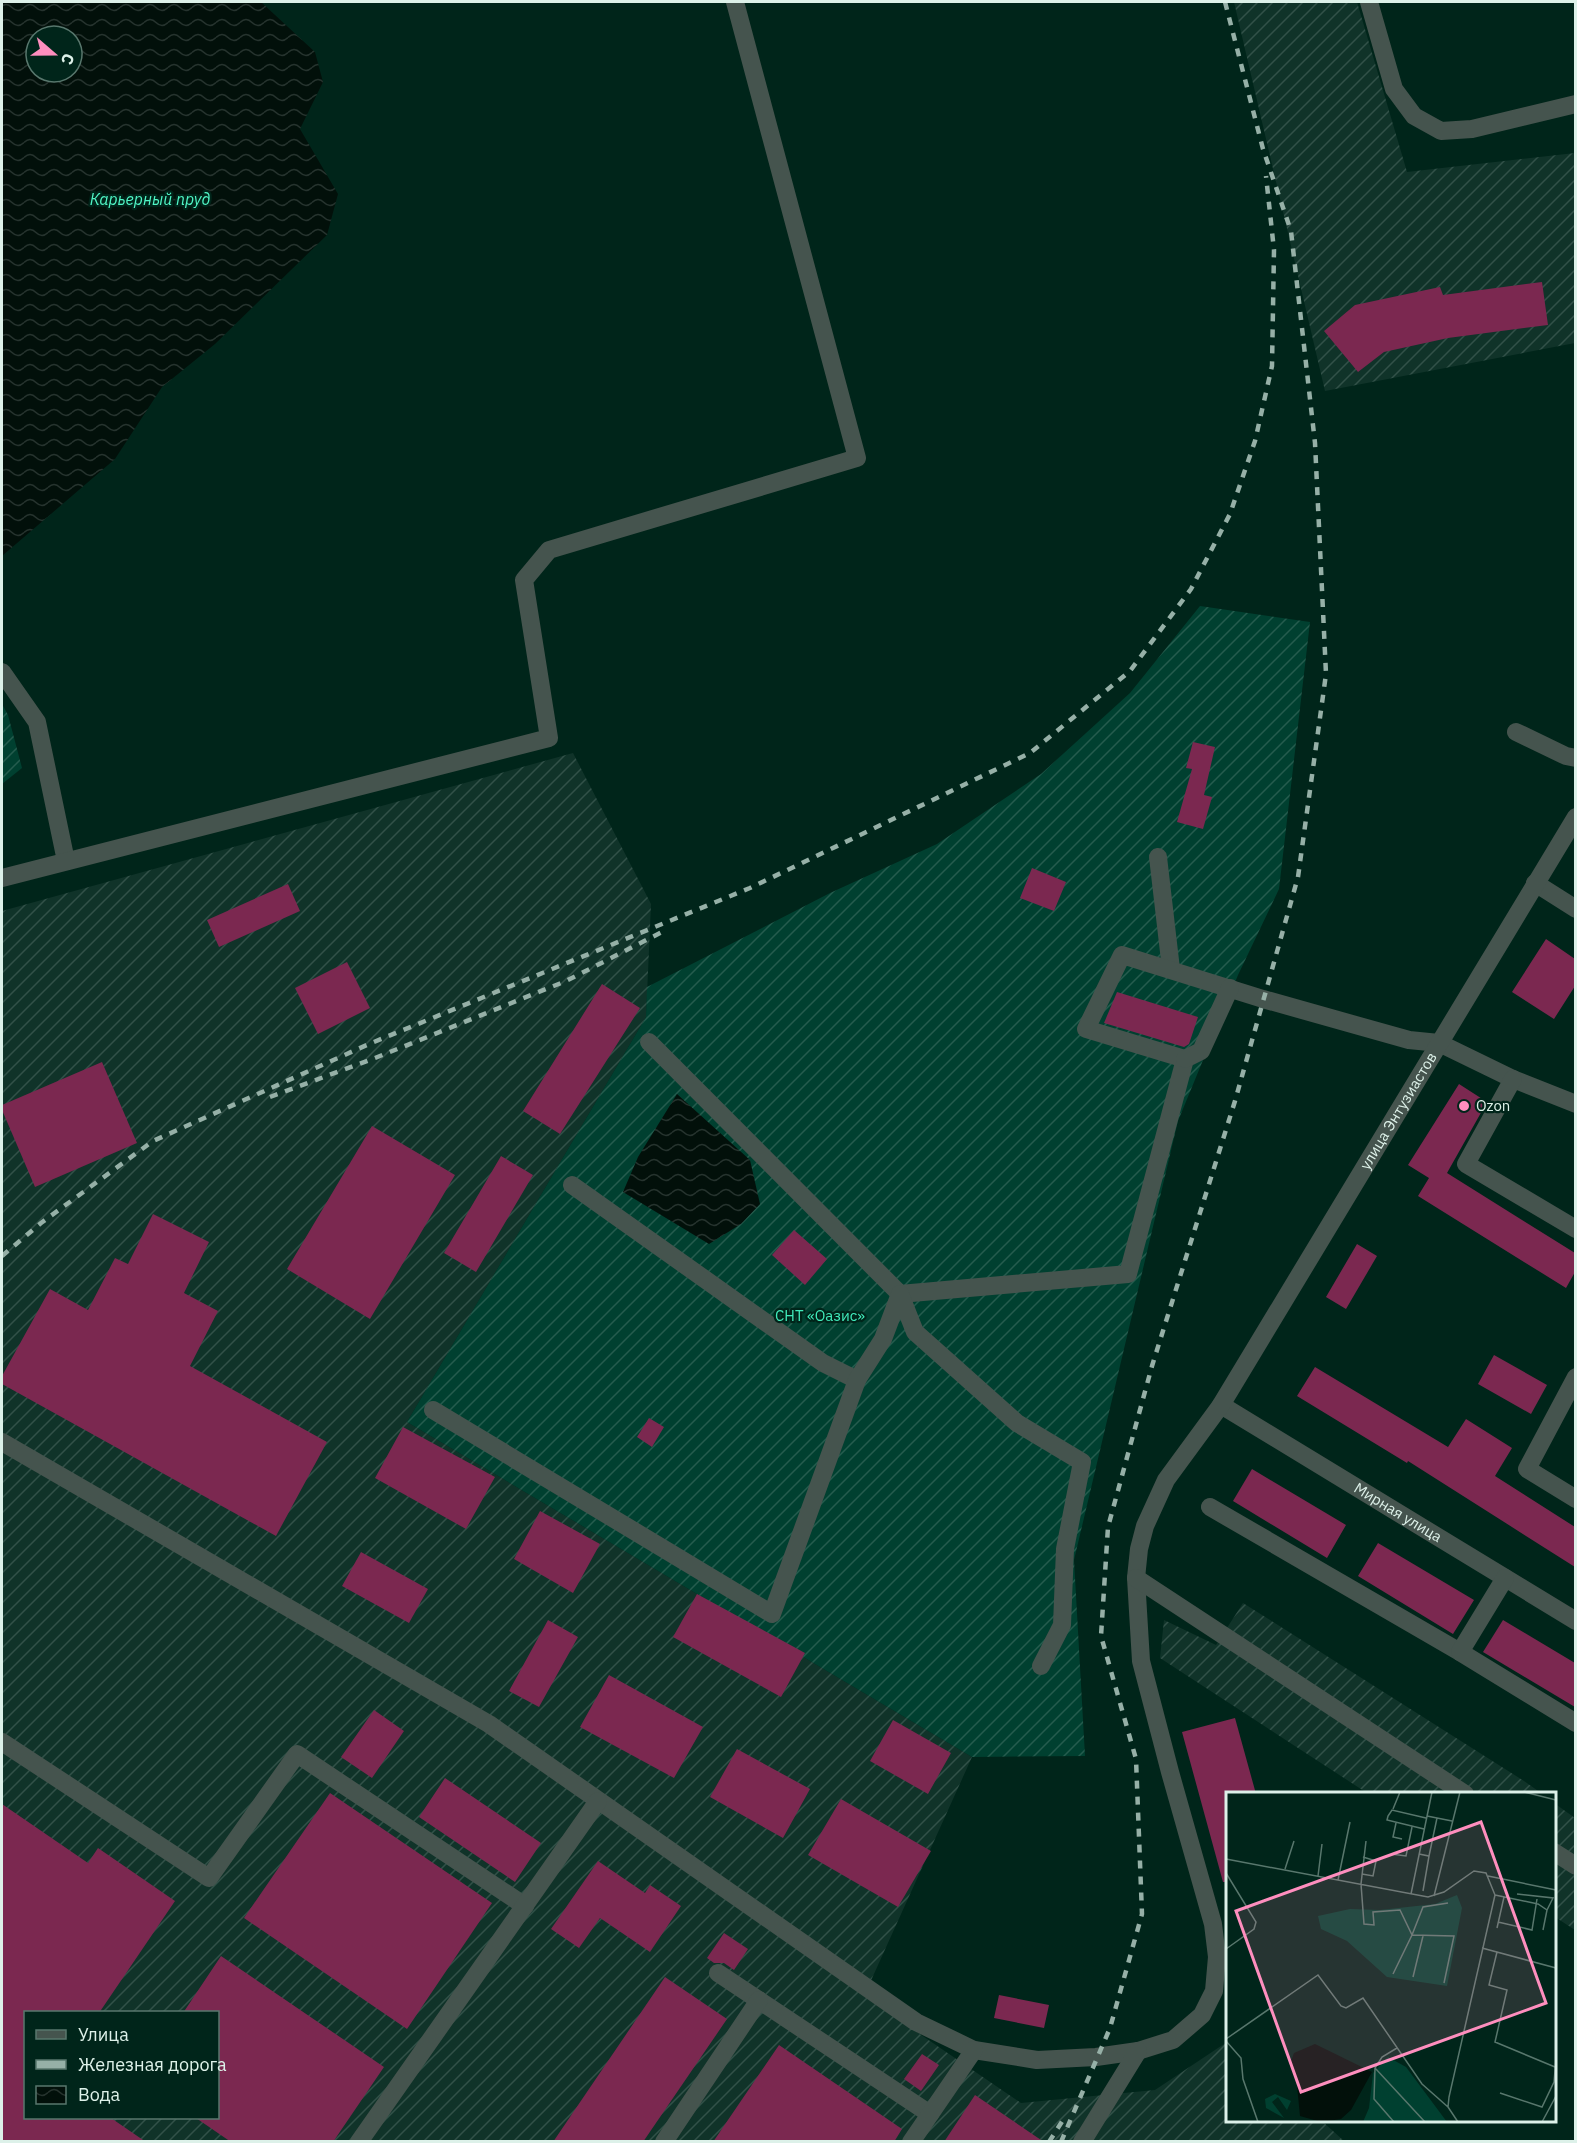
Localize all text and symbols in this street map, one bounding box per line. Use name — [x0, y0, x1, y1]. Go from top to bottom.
north arrow — [24, 24, 84, 84]
text: С — [57, 51, 79, 67]
water label: Карьерный пруд — [90, 189, 210, 209]
street label: улица Энтузиастов — [1355, 1049, 1441, 1173]
place label: Ozon — [1476, 1096, 1510, 1115]
marker: Ozon — [1457, 1099, 1471, 1113]
park label: СНТ «Оазис» — [775, 1306, 865, 1325]
street label: Мирная улица — [1351, 1478, 1446, 1546]
inset map — [1226, 1792, 1556, 2122]
legend — [24, 2011, 219, 2119]
text: Улица — [78, 2023, 129, 2046]
text: Железная дорога — [78, 2053, 227, 2076]
text: Вода — [78, 2083, 121, 2106]

